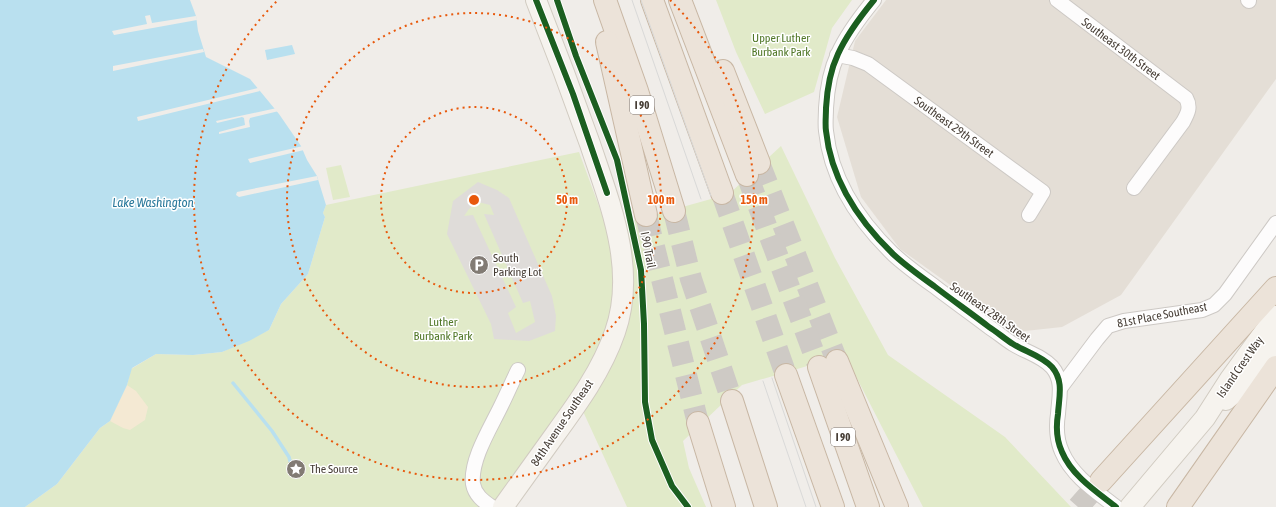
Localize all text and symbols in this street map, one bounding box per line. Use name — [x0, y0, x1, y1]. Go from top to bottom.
street label: Southeast 30th Street — [1079, 15, 1163, 83]
park label: Upper Luther Burbank Park — [751, 31, 811, 59]
street label: Southeast 29th Street — [912, 94, 997, 161]
road number: I 90 — [630, 96, 654, 114]
centre of rings — [467, 193, 481, 207]
text: 50 m — [556, 193, 578, 207]
text: 100 m — [647, 193, 675, 207]
text: 150 m — [740, 193, 768, 207]
water label: Lake Washington — [112, 195, 195, 210]
street label: I 90 Trail — [638, 231, 659, 270]
place label: South Parking Lot — [493, 251, 542, 279]
parking icon: South Parking Lot — [468, 254, 490, 276]
street label: Southeast 28th Street — [947, 279, 1033, 345]
street label: 81st Place Southeast — [1116, 299, 1209, 331]
park label: Luther Burbank Park — [413, 315, 473, 343]
street label: Island Crest Way — [1214, 334, 1266, 400]
street label: 84th Avenue Southeast — [528, 377, 596, 469]
road number: I 90 — [831, 428, 855, 446]
place icon: The Source — [285, 458, 307, 480]
place label: The Source — [310, 462, 358, 476]

